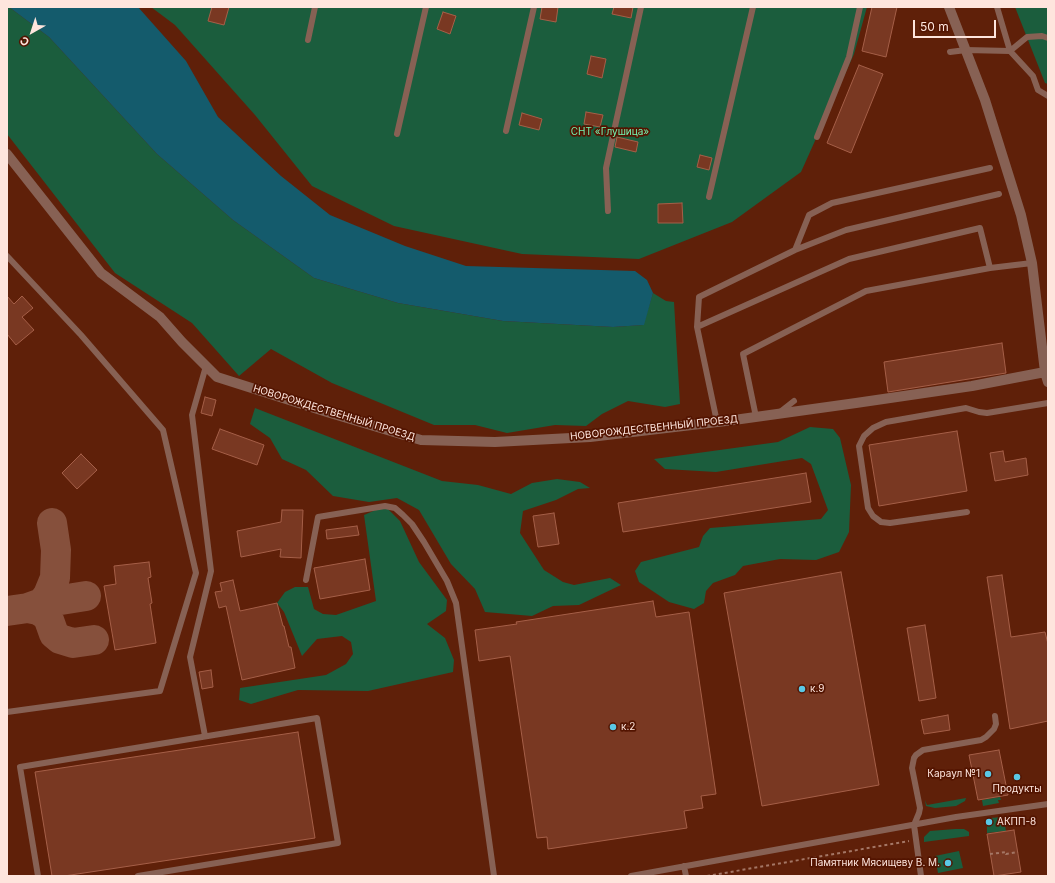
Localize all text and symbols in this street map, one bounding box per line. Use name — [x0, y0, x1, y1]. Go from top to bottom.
north arrow — [12, 12, 52, 52]
scale bar — [915, 12, 998, 38]
text: 50 m — [920, 19, 949, 34]
text: С — [17, 33, 32, 49]
park label: СНТ «Глушица» — [571, 126, 649, 138]
street label: НОВОРОЖДЕСТВЕННЫЙ ПРОЕЗД — [252, 383, 416, 443]
street label: НОВОРОЖДЕСТВЕННЫЙ ПРОЕЗД — [569, 413, 739, 443]
place label: к.9 — [810, 683, 824, 695]
marker: к.9 — [797, 684, 807, 694]
place label: к.2 — [621, 721, 635, 733]
marker: к.2 — [608, 722, 618, 732]
place label: Караул №1 — [927, 768, 980, 780]
marker: Караул №1 — [983, 769, 993, 779]
marker: Продукты — [1012, 772, 1022, 782]
place label: Продукты — [992, 783, 1042, 795]
place label: АКПП-8 — [997, 816, 1036, 828]
marker: АКПП-8 — [984, 817, 994, 827]
place label: Памятник Мясищеву В. М. — [810, 857, 940, 869]
marker: Памятник Мясищеву В. М. — [943, 858, 953, 868]

